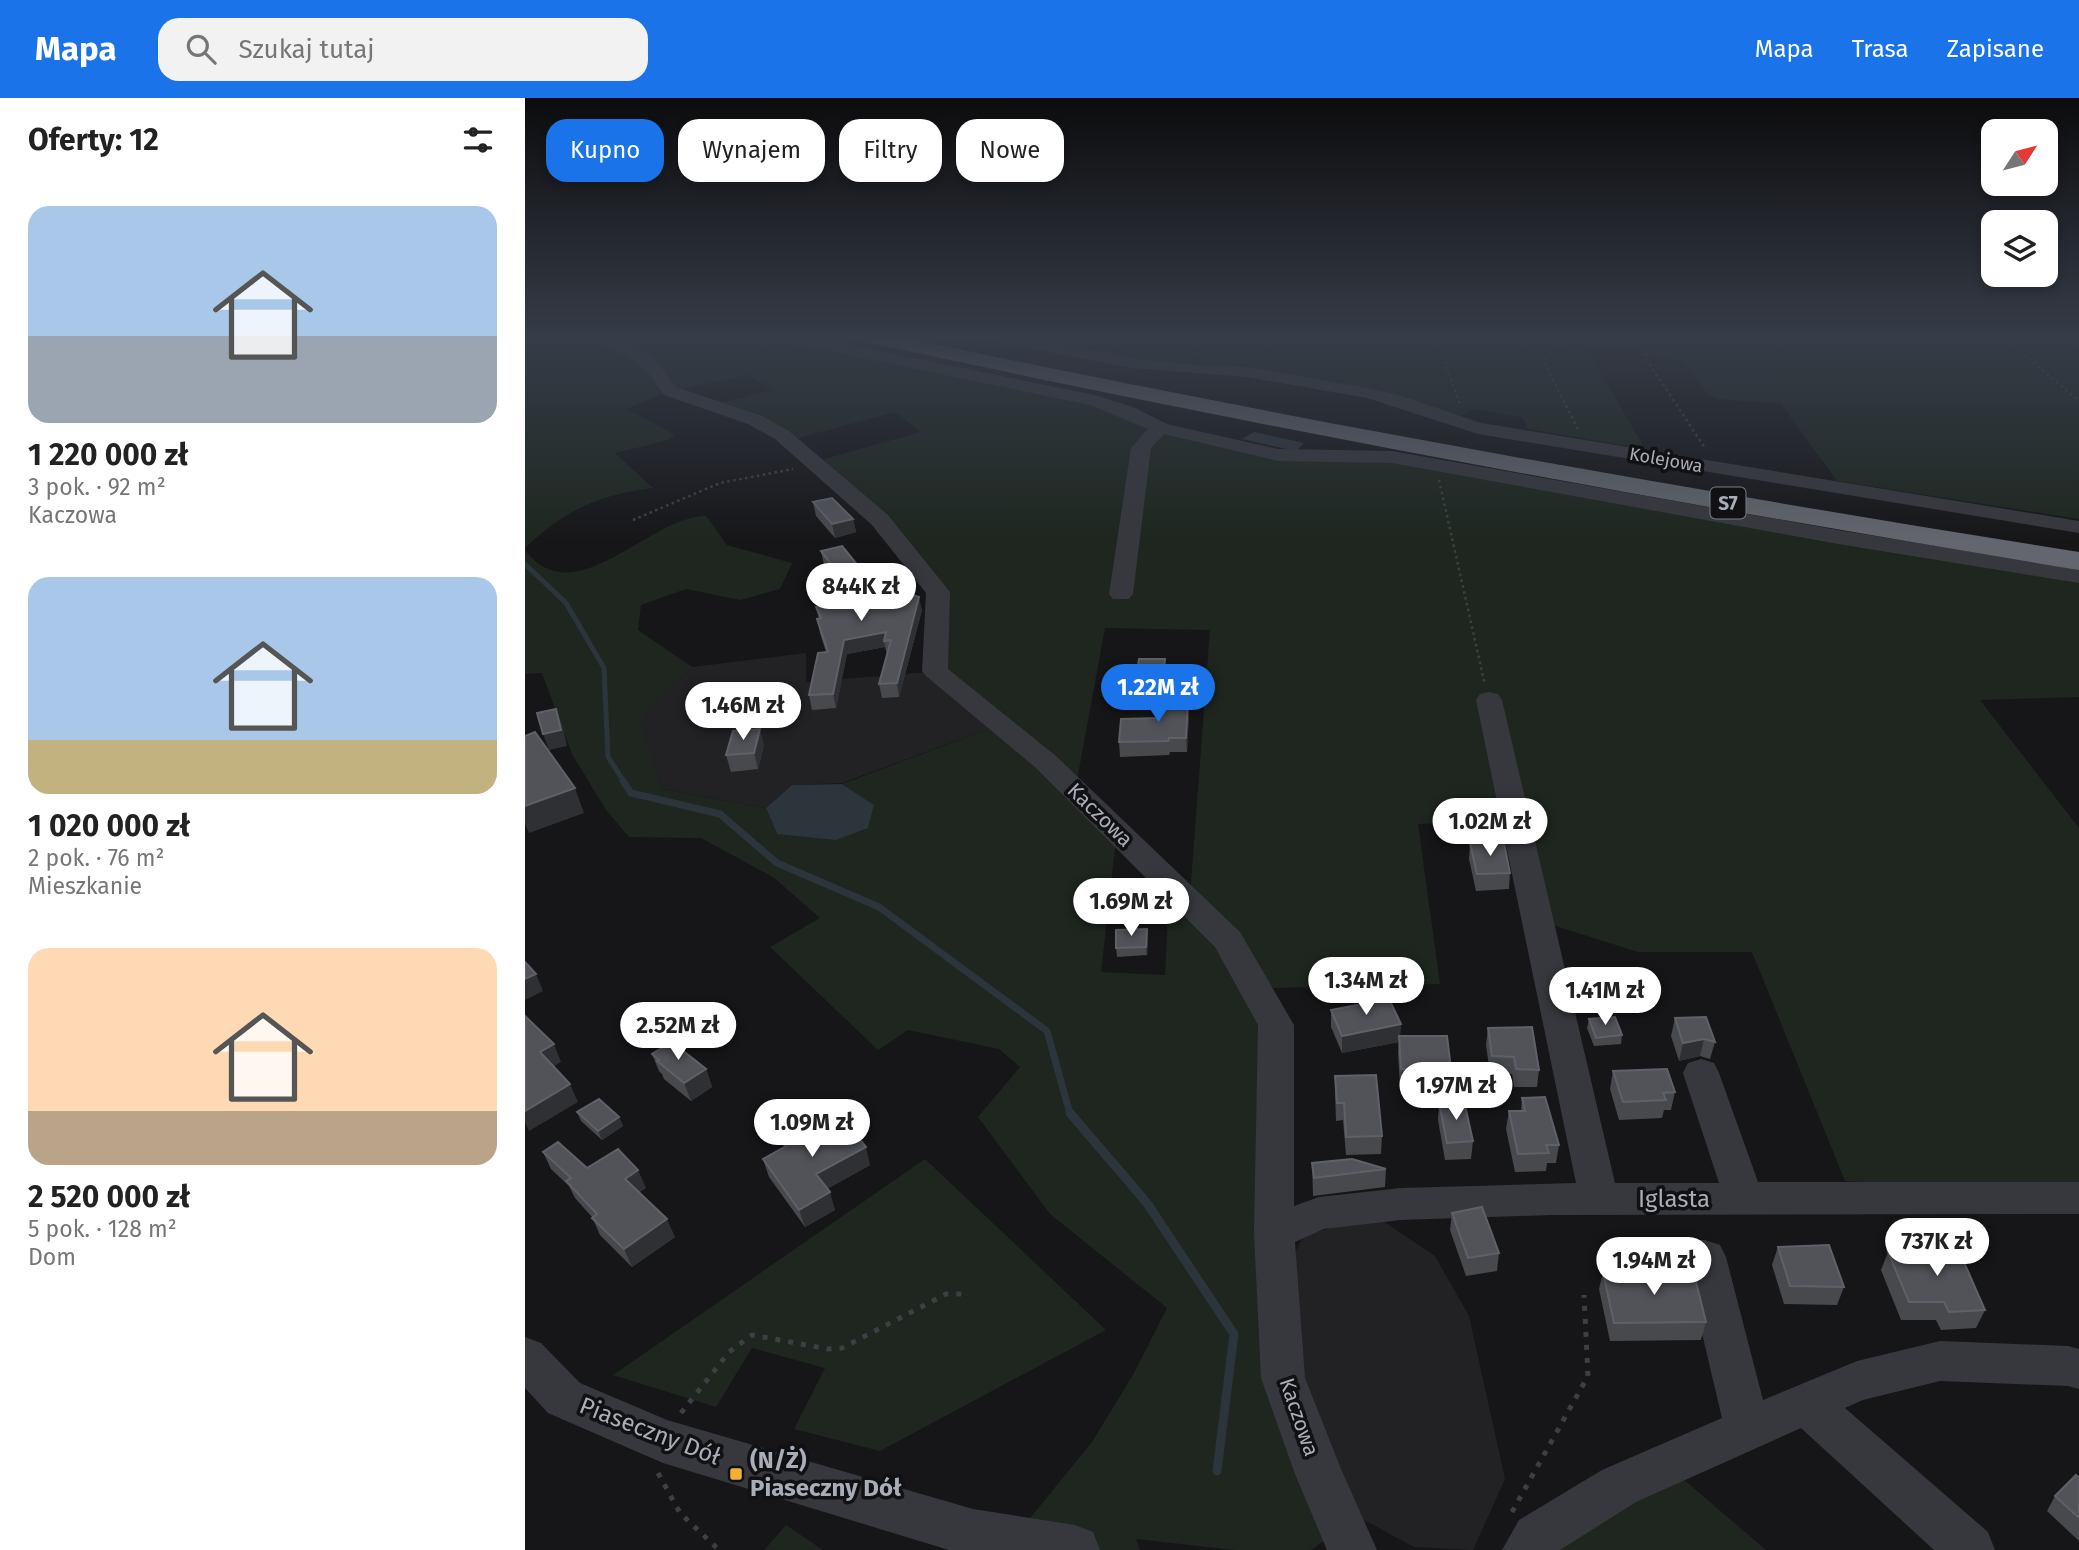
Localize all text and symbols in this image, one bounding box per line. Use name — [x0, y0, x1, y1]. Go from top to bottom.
search box — [158, 18, 648, 81]
text: Mapa — [35, 29, 116, 69]
icon: search — [182, 30, 220, 68]
text: Szukaj tutaj — [238, 34, 375, 65]
text: Mapa — [1755, 35, 1814, 63]
text: Trasa — [1852, 35, 1909, 63]
text: Zapisane — [1947, 35, 2044, 63]
chip: Kupno — [546, 119, 664, 182]
chip: Wynajem — [678, 119, 825, 182]
chip: Filtry — [839, 119, 942, 182]
chip: Nowe — [956, 119, 1064, 182]
north arrow — [1981, 119, 2058, 196]
map controls — [1981, 119, 2058, 287]
icon: filters — [459, 121, 497, 159]
text: Oferty: 12 — [28, 122, 159, 158]
button: layers — [1981, 210, 2058, 287]
icon: home — [200, 252, 326, 378]
text: 1 220 000 zł — [28, 437, 189, 473]
street label: Kolejowa — [1628, 443, 1704, 477]
text: 3 pok. · 92 m² — [28, 473, 166, 501]
road number: S7 — [1711, 488, 1745, 518]
text: Kaczowa — [28, 501, 117, 529]
pin: 844K zł — [796, 564, 926, 623]
text: 844K zł — [822, 572, 900, 600]
icon: home — [200, 623, 326, 749]
pin: 1.22M zł — [1086, 664, 1230, 724]
text: 1.22M zł — [1117, 673, 1199, 701]
pin: 1.46M zł — [671, 682, 815, 742]
text: 1.46M zł — [701, 691, 785, 719]
street label: Kaczowa — [1062, 777, 1138, 853]
pin: 1.02M zł — [1418, 798, 1562, 858]
text: 1.02M zł — [1449, 807, 1531, 835]
text: 1 020 000 zł — [28, 808, 190, 844]
text: 2 pok. · 76 m² — [28, 844, 165, 872]
text: Mieszkanie — [28, 872, 142, 900]
pin: 1.69M zł — [1059, 878, 1203, 938]
text: 1.69M zł — [1089, 887, 1173, 915]
pin: 1.34M zł — [1294, 958, 1438, 1017]
text: 1.34M zł — [1324, 966, 1408, 994]
pin: 1.41M zł — [1533, 968, 1677, 1027]
text: 1.41M zł — [1565, 976, 1645, 1004]
icon: home — [200, 994, 326, 1120]
pin: 2.52M zł — [606, 1002, 750, 1062]
text: 2.52M zł — [636, 1011, 720, 1039]
pin: 1.97M zł — [1384, 1062, 1528, 1122]
text: 1.97M zł — [1415, 1071, 1497, 1099]
pin: 1.09M zł — [740, 1100, 884, 1159]
text: 1.09M zł — [770, 1108, 854, 1136]
text: 2 520 000 zł — [28, 1179, 190, 1215]
street label: Iglasta — [1638, 1185, 1710, 1213]
text: 5 pok. · 128 m² — [28, 1215, 177, 1243]
pin: 737K zł — [1872, 1218, 2002, 1278]
text: 737K zł — [1901, 1227, 1973, 1255]
pin: 1.94M zł — [1582, 1238, 1726, 1297]
text: Dom — [28, 1243, 76, 1271]
text: 1.94M zł — [1612, 1246, 1696, 1274]
street label: Kaczowa — [1273, 1374, 1325, 1460]
street label: Piaseczny Dół — [576, 1391, 725, 1471]
place label: (N/Ż) Piaseczny Dół — [750, 1445, 902, 1502]
marker: (N/Ż) Piaseczny Dół — [728, 1466, 744, 1482]

